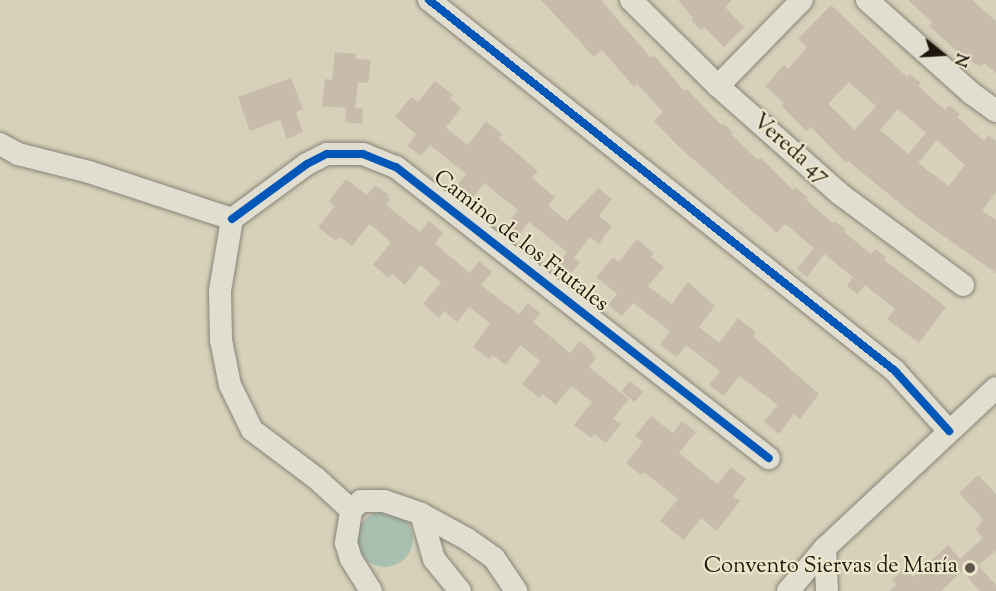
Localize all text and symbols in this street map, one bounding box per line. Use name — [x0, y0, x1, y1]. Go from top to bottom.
north arrow — [912, 24, 972, 84]
text: N — [947, 50, 973, 69]
street label: Vereda 47 — [746, 109, 834, 191]
street label: Camino de los Frutales — [427, 165, 613, 319]
place label: Convento Siervas de María — [704, 555, 958, 581]
marker: Convento Siervas de María — [963, 561, 977, 575]

